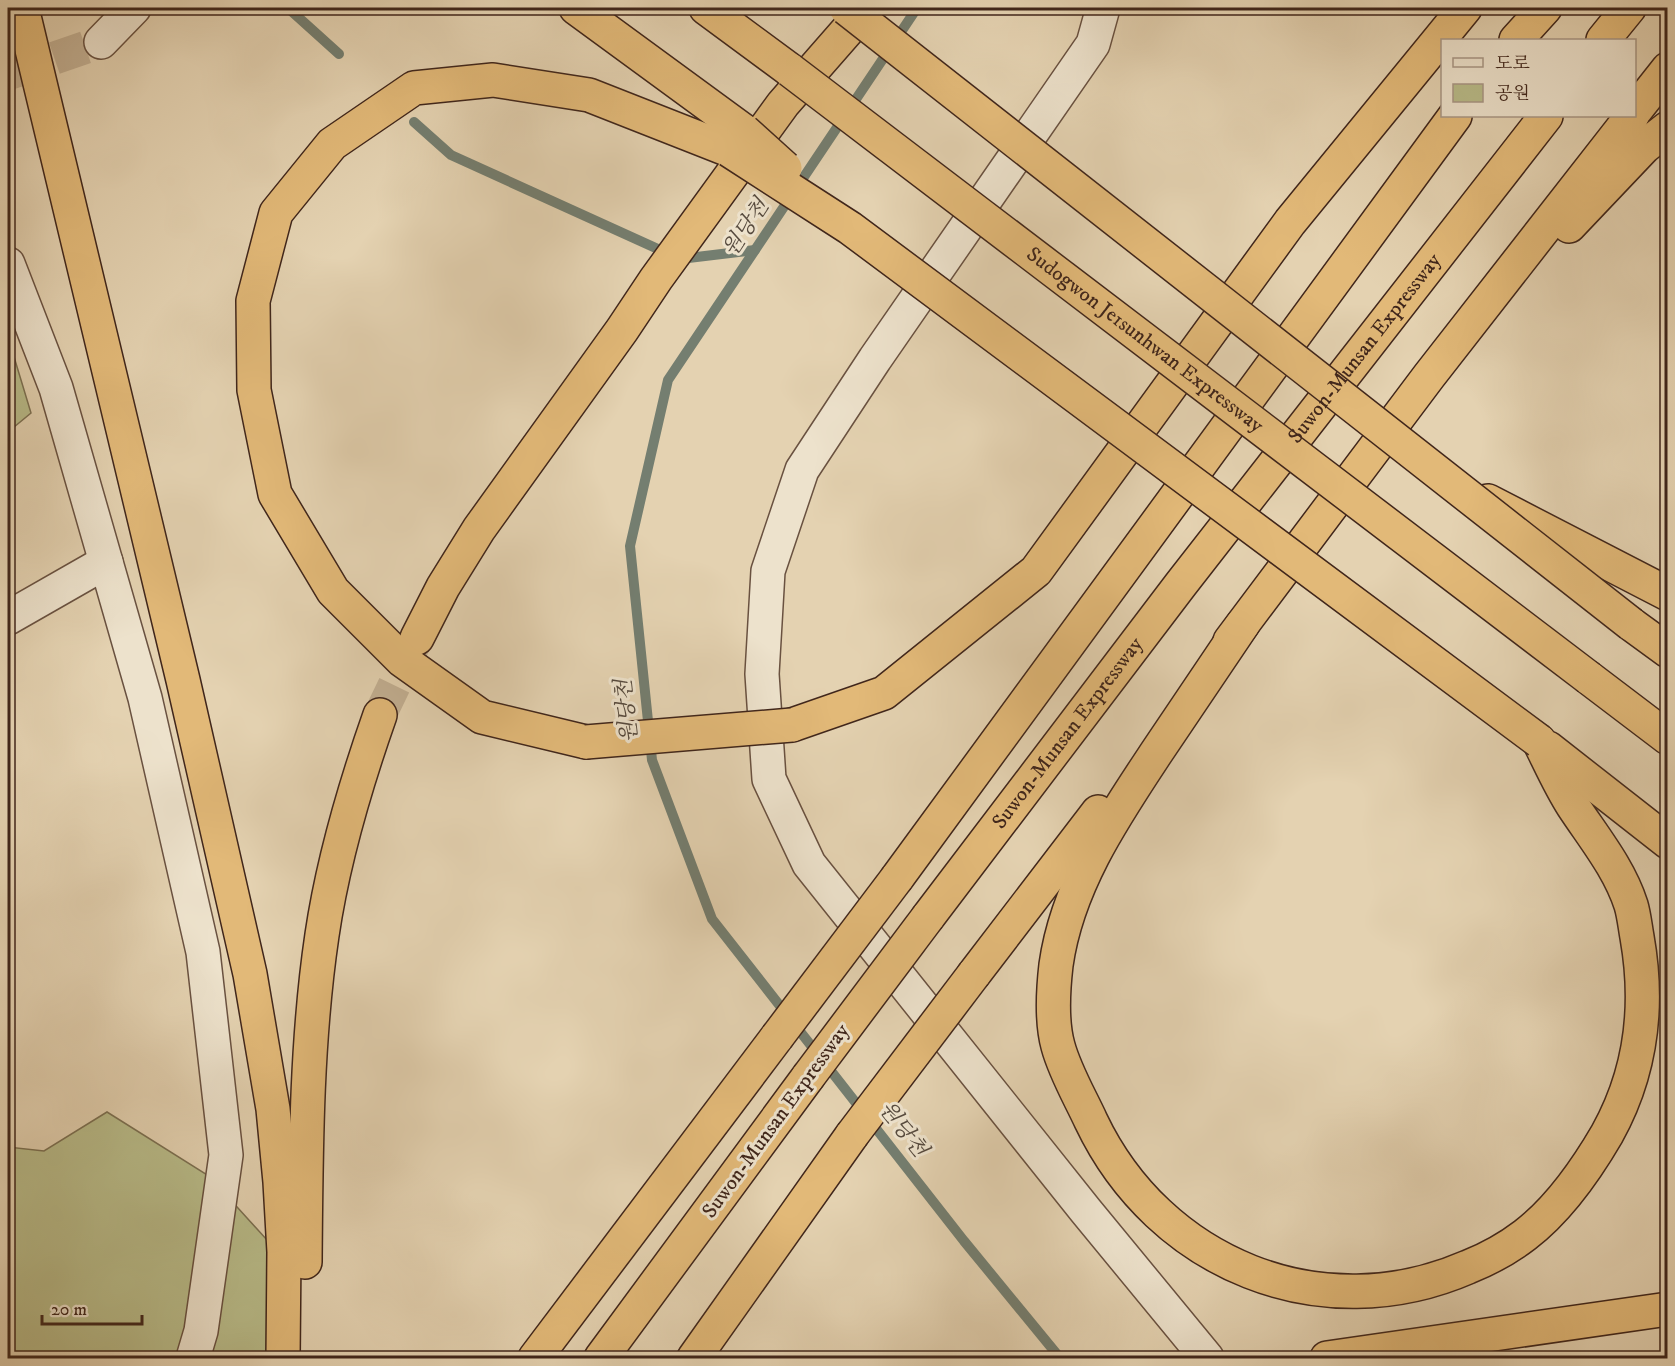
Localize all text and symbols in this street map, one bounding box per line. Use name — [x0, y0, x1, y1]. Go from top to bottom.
legend — [1441, 39, 1636, 117]
text: 도로 — [1495, 53, 1530, 75]
text: 공원 — [1495, 83, 1530, 105]
water label: 원당천 — [717, 193, 776, 262]
street label: Sudogwon Je1sunhwan Expressway — [1021, 242, 1270, 439]
street label: Suwon-Munsan Expressway — [1282, 247, 1448, 449]
street label: Suwon-Munsan Expressway — [987, 631, 1150, 834]
water label: 원당천 — [610, 676, 644, 744]
street label: Suwon-Munsan Expressway — [697, 1018, 856, 1223]
water label: 원당천 — [873, 1096, 934, 1164]
scale bar — [42, 1288, 142, 1326]
text: 20 m — [51, 1299, 87, 1321]

